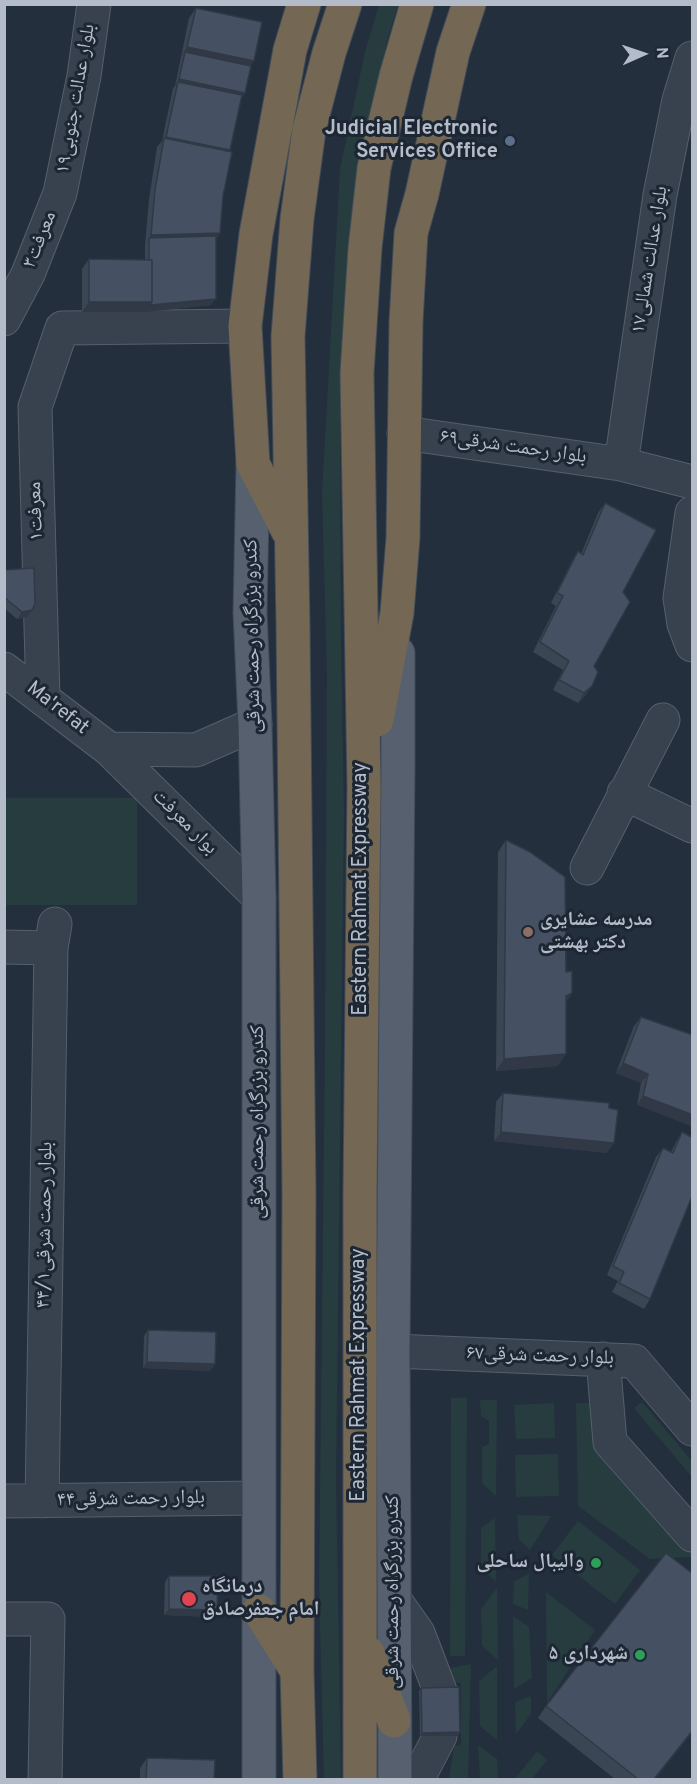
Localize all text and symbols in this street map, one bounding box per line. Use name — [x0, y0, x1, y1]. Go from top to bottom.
street label: بلوار عدالت جنوبی۱۹ — [52, 22, 102, 176]
north arrow — [613, 24, 673, 84]
text: N — [651, 47, 671, 59]
place label: Judicial Electronic Services Office — [325, 118, 498, 165]
marker: Judicial Electronic Services Office — [503, 134, 517, 148]
street label: بلوار عدالت شمالی۱۷ — [627, 185, 675, 335]
street label: معرفت۳ — [19, 208, 63, 272]
street label: بلوار رحمت شرقی۶۹ — [438, 426, 588, 470]
street label: معرفت۱ — [24, 481, 50, 541]
street label: کندرو بزرگراه رحمت شرقی — [240, 539, 268, 733]
street label: Ma'refat — [21, 677, 93, 741]
street label: Eastern Rahmat Expressway — [350, 762, 374, 1016]
street label: بوار معرفت — [146, 785, 222, 861]
place label: مدرسه عشایری دکتر بهشتی — [540, 909, 653, 956]
marker: مدرسه عشایری دکتر بهشتی — [521, 925, 535, 939]
street label: کندرو بزرگراه رحمت شرقی — [247, 1025, 271, 1219]
street label: بلوار رحمت شرقی۴۴/۱ — [33, 1141, 59, 1309]
street label: Eastern Rahmat Expressway — [348, 1248, 372, 1502]
street label: بلوار رحمت شرقی۶۷ — [466, 1342, 614, 1372]
street label: ۴۴بلوار رحمت شرقی — [57, 1487, 205, 1513]
street label: کندرو بزرگراه رحمت شرقی — [382, 1495, 406, 1689]
place label: والیبال ساحلی — [477, 1551, 584, 1575]
marker: والیبال ساحلی — [589, 1556, 603, 1570]
place label: درمانگاه امام جعفرصادق — [202, 1576, 319, 1623]
marker: درمانگاه امام جعفرصادق — [180, 1590, 198, 1608]
place label: شهرداری ۵ — [549, 1643, 628, 1667]
marker: شهرداری ۵ — [633, 1648, 647, 1662]

